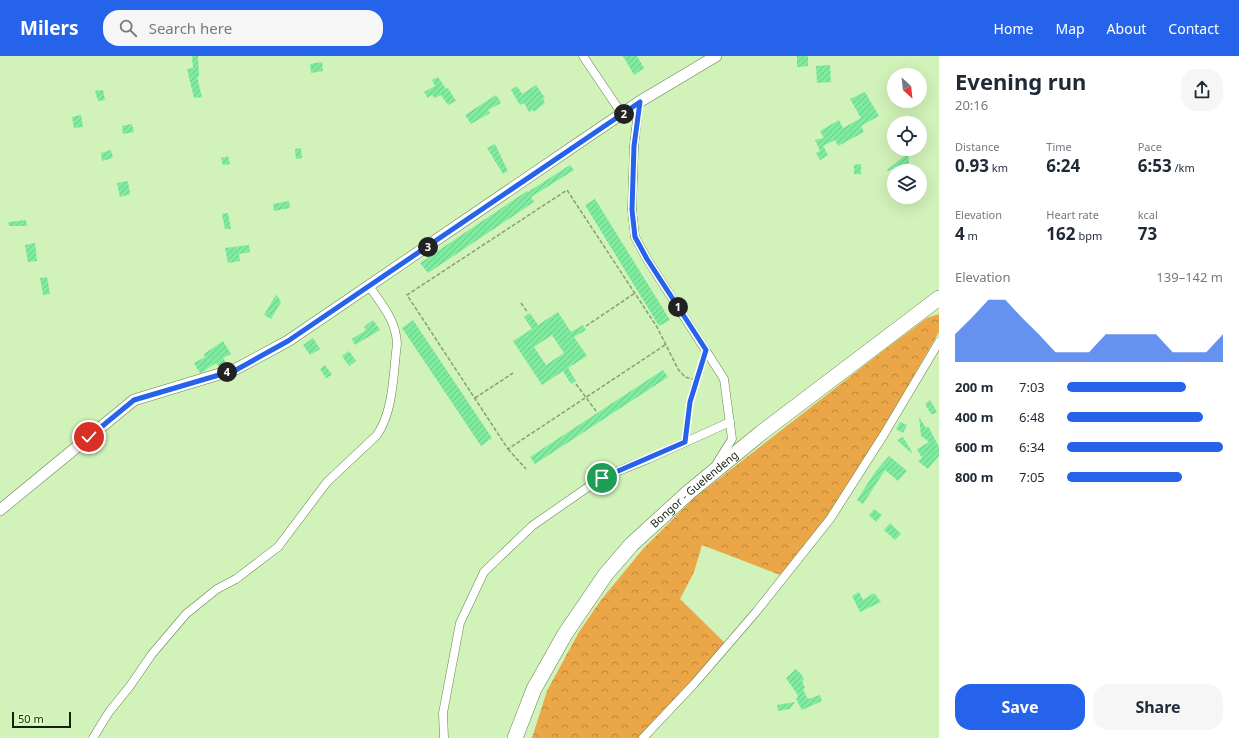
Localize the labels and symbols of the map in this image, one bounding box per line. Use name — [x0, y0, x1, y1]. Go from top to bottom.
north arrow — [887, 68, 927, 108]
pin: 2 — [614, 104, 634, 124]
pin: 3 — [418, 237, 438, 257]
pin: 1 — [668, 297, 688, 317]
pin: 4 — [217, 362, 237, 382]
pin — [72, 420, 106, 454]
street label: Bongor - Guelendeng — [647, 447, 741, 531]
pin — [585, 461, 619, 495]
scale bar — [12, 710, 71, 729]

